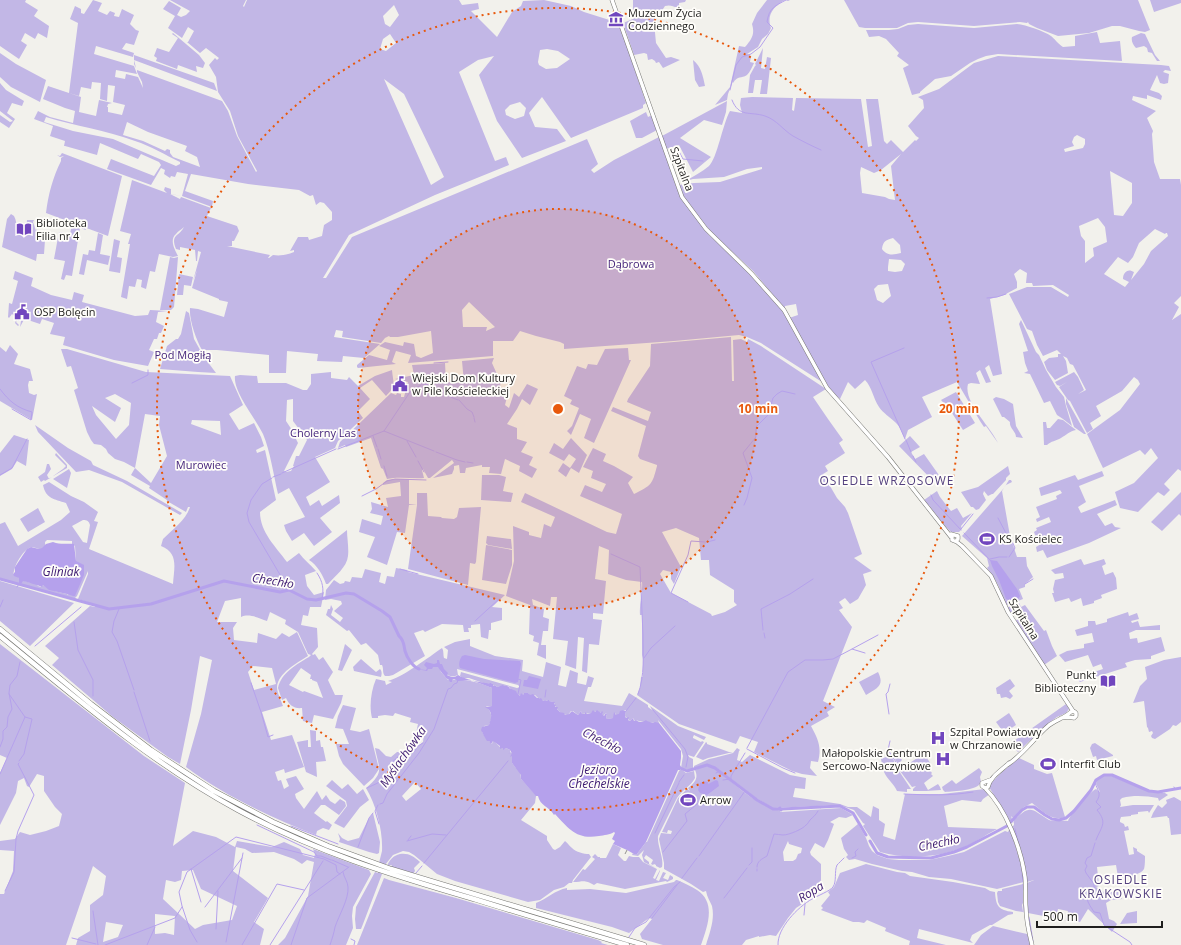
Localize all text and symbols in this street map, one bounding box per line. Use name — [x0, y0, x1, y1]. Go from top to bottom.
place label: Muzeum Życia Codziennego — [628, 5, 702, 33]
museum icon: Muzeum Życia Codziennego — [607, 10, 625, 28]
street label: Szpitalna — [667, 144, 698, 193]
place label: Biblioteka Filia nr 4 — [36, 215, 87, 243]
library icon: Biblioteka Filia nr 4 — [15, 220, 33, 238]
park label: Dąbrowa — [608, 256, 654, 271]
public building icon: OSP Bolęcin — [13, 303, 31, 321]
place label: OSP Bolęcin — [34, 304, 96, 319]
park label: Pod Mogiłą — [155, 347, 211, 362]
place label: Wiejski Dom Kultury w Pile Kościeleckiej — [412, 370, 516, 398]
public building icon: Wiejski Dom Kultury w Pile Kościeleckiej — [391, 375, 409, 393]
text: 10 min — [738, 400, 778, 417]
text: 20 min — [939, 400, 979, 417]
centre of rings — [551, 402, 565, 416]
park label: Cholerny Las — [290, 425, 356, 440]
park label: Murowiec — [176, 457, 226, 472]
district label: OSIEDLE WRZOSOWE — [819, 472, 955, 489]
sports icon: KS Kościelec — [978, 530, 996, 548]
place label: KS Kościelec — [999, 531, 1062, 546]
water label: Gliniak — [43, 563, 81, 580]
water label: Chechło — [251, 569, 295, 592]
street label: Szpitalna — [1006, 595, 1043, 642]
place label: Punkt Biblioteczny — [1034, 667, 1096, 695]
library icon: Punkt Biblioteczny — [1099, 672, 1117, 690]
water label: Myślachówka — [375, 723, 430, 791]
water label: Chechło — [580, 723, 625, 758]
place label: Szpital Powiatowy w Chrzanowie — [950, 724, 1042, 752]
hospital icon: Szpital Powiatowy w Chrzanowie — [929, 729, 947, 747]
place label: Małopolskie Centrum Sercowo-Naczyniowe — [821, 745, 931, 773]
hospital icon: Małopolskie Centrum Sercowo-Naczyniowe — [934, 750, 952, 768]
sports icon: Interfit Club — [1039, 755, 1057, 773]
place label: Interfit Club — [1060, 756, 1121, 771]
water label: Jezioro Chechelskie — [568, 761, 630, 792]
sports icon: Arrow — [679, 791, 697, 809]
place label: Arrow — [700, 792, 732, 807]
water label: Chechło — [917, 830, 961, 855]
district label: OSIEDLE KRAKOWSKIE — [1079, 871, 1163, 902]
water label: Ropa — [795, 877, 827, 906]
scale bar — [1037, 903, 1162, 929]
text: 500 m — [1043, 908, 1078, 925]

